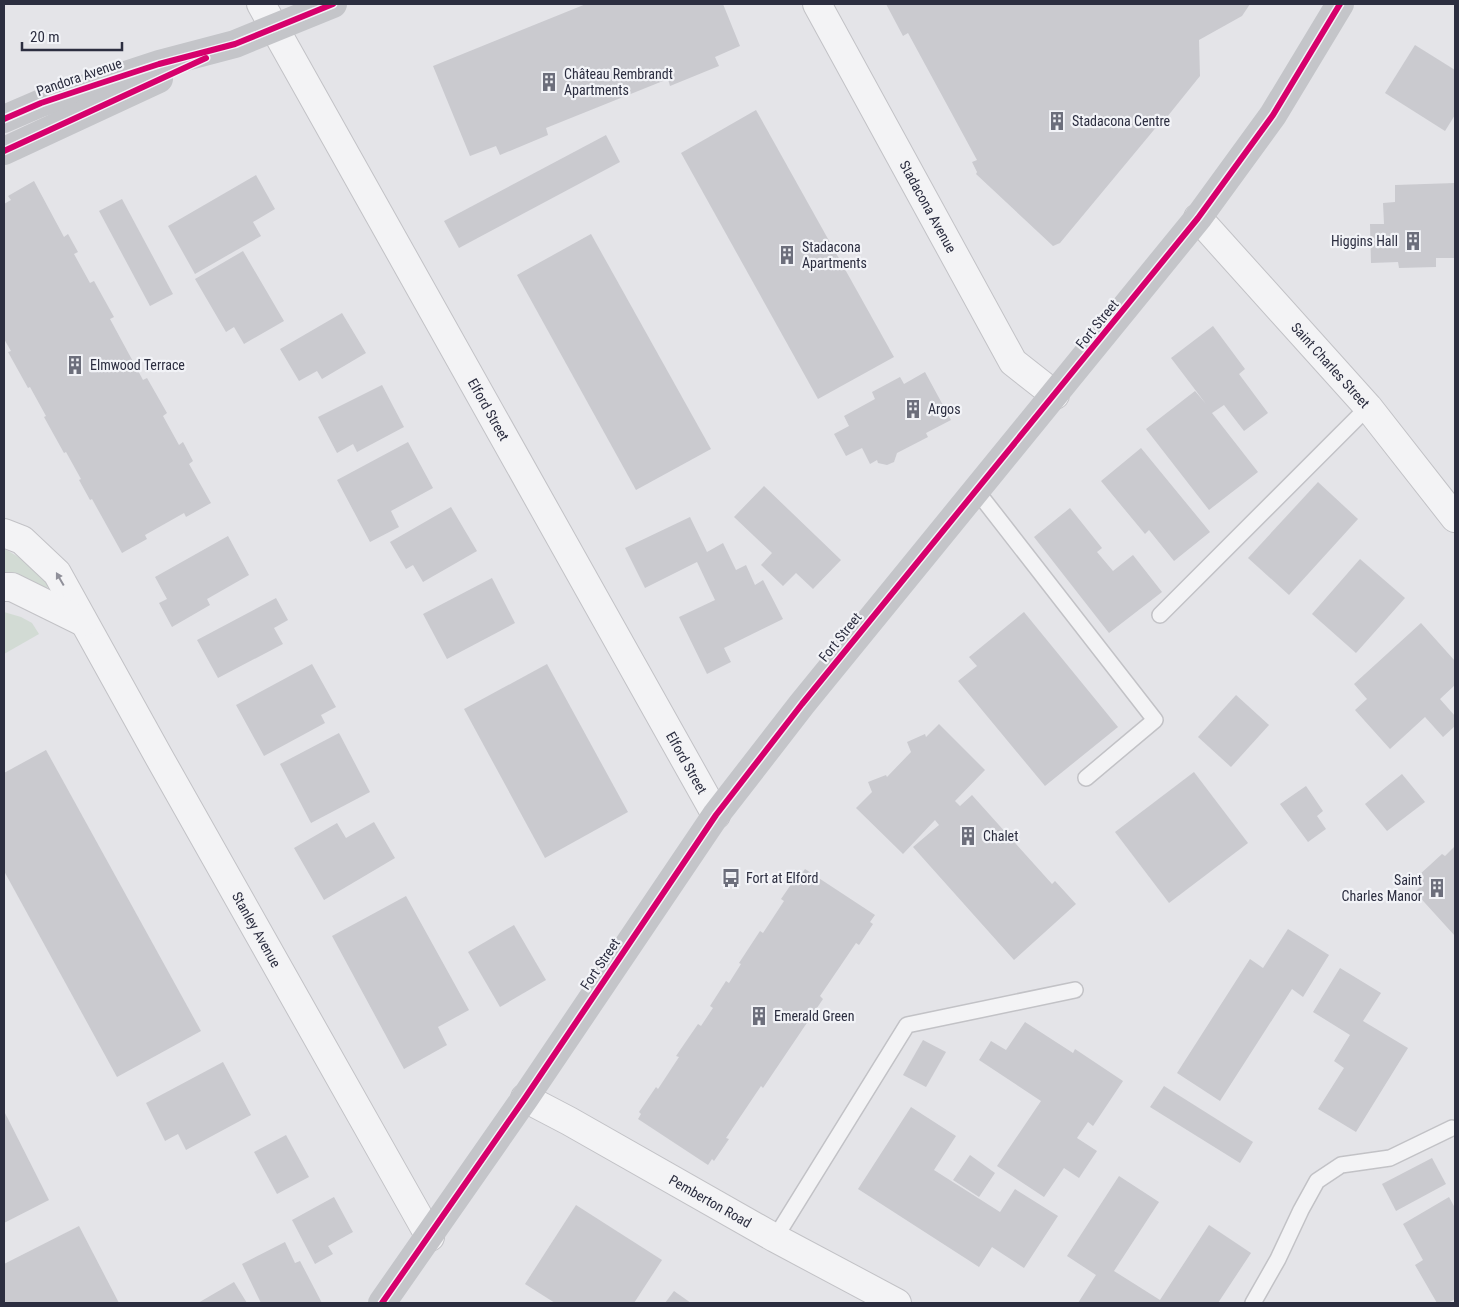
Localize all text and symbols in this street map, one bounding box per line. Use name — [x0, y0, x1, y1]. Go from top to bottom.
scale bar — [22, 20, 122, 52]
text: 20 m — [30, 28, 60, 46]
street label: Pandora Avenue — [34, 55, 124, 99]
place label: Château Rembrandt Apartments — [564, 66, 673, 98]
building icon: Château Rembrandt Apartments — [538, 71, 560, 93]
building icon: Stadacona Centre — [1046, 110, 1068, 132]
place label: Stadacona Centre — [1072, 113, 1171, 129]
street label: Stadacona Avenue — [896, 158, 960, 256]
building icon: Higgins Hall — [1402, 230, 1424, 252]
place label: Higgins Hall — [1331, 233, 1398, 249]
place label: Stadacona Apartments — [802, 239, 867, 271]
building icon: Stadacona Apartments — [776, 244, 798, 266]
street label: Fort Street — [1072, 296, 1122, 352]
street label: Saint Charles Street — [1288, 319, 1373, 411]
building icon: Elmwood Terrace — [64, 354, 86, 376]
place label: Elmwood Terrace — [90, 357, 185, 373]
street label: Elford Street — [465, 376, 512, 443]
building icon: Argos — [902, 398, 924, 420]
place label: Argos — [928, 401, 961, 417]
one-way arrow — [56, 571, 64, 586]
street label: Fort Street — [815, 609, 865, 665]
street label: Elford Street — [663, 729, 710, 797]
building icon: Chalet — [957, 825, 979, 847]
place label: Chalet — [983, 828, 1018, 844]
bus stop icon: Fort at Elford — [720, 867, 742, 889]
place label: Fort at Elford — [746, 870, 818, 886]
place label: Saint Charles Manor — [1342, 872, 1422, 904]
building icon: Saint Charles Manor — [1426, 877, 1448, 899]
street label: Stanley Avenue — [229, 889, 284, 970]
street label: Fort Street — [577, 935, 623, 993]
building icon: Emerald Green — [748, 1005, 770, 1027]
place label: Emerald Green — [774, 1008, 854, 1024]
street label: Pemberton Road — [666, 1171, 754, 1231]

